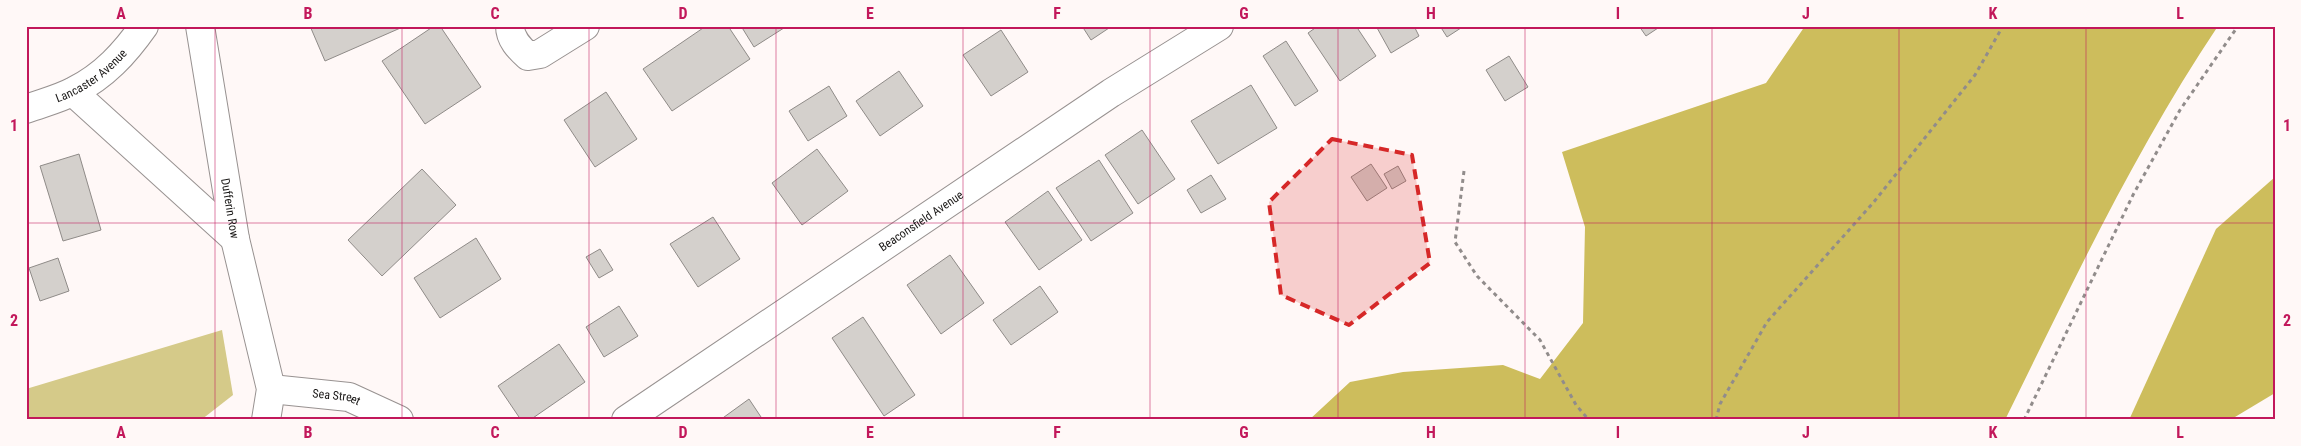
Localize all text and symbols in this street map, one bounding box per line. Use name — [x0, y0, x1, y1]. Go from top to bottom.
text: A — [116, 4, 126, 23]
text: B — [304, 4, 313, 23]
text: C — [490, 4, 500, 23]
text: D — [678, 4, 688, 23]
text: E — [866, 4, 874, 23]
text: F — [1053, 4, 1061, 23]
text: G — [1239, 4, 1249, 23]
text: H — [1426, 4, 1436, 23]
text: I — [1616, 4, 1620, 23]
text: J — [1802, 4, 1810, 23]
text: K — [1989, 4, 1998, 23]
text: L — [2176, 4, 2184, 23]
street label: Lancaster Avenue — [54, 46, 130, 105]
text: 1 — [10, 116, 18, 135]
text: 1 — [2283, 116, 2291, 135]
street label: Dufferin Row — [218, 177, 242, 240]
street label: Beaconsfield Avenue — [876, 187, 966, 254]
text: 2 — [10, 311, 18, 330]
text: 2 — [2283, 311, 2291, 330]
street label: Sea Street — [312, 386, 363, 408]
text: A — [116, 423, 126, 442]
text: B — [304, 423, 313, 442]
text: C — [490, 423, 500, 442]
text: D — [678, 423, 688, 442]
text: E — [866, 423, 874, 442]
text: F — [1053, 423, 1061, 442]
text: G — [1239, 423, 1249, 442]
text: H — [1426, 423, 1436, 442]
text: I — [1616, 423, 1620, 442]
text: J — [1802, 423, 1810, 442]
text: K — [1989, 423, 1998, 442]
text: L — [2176, 423, 2184, 442]

